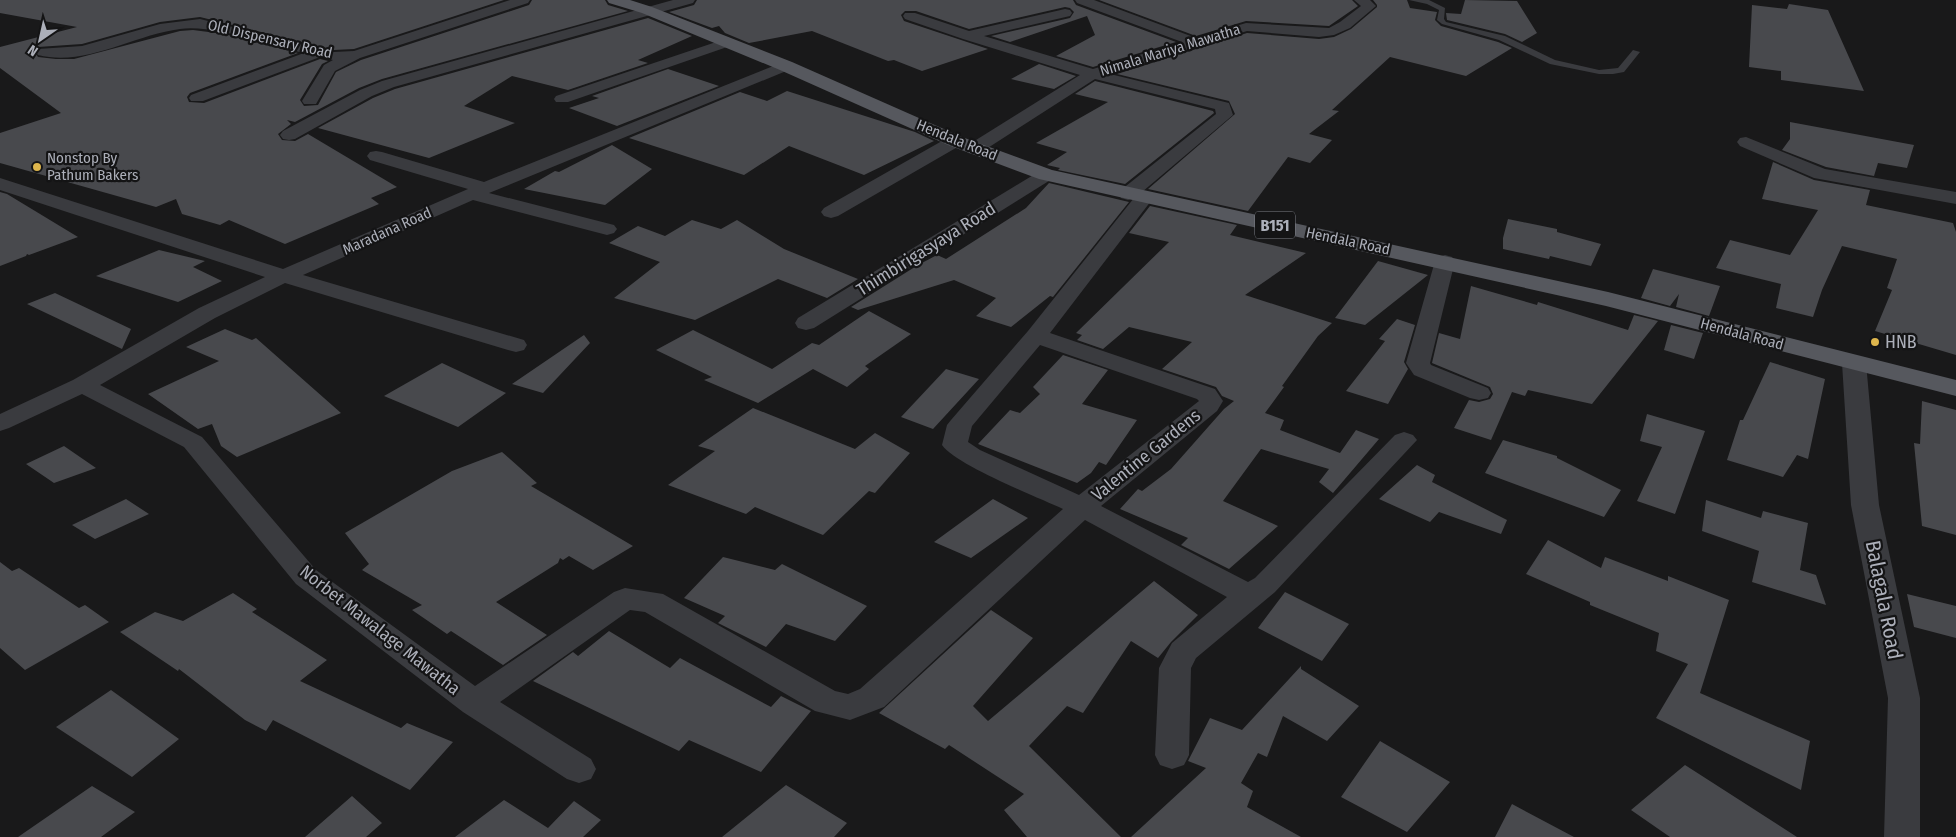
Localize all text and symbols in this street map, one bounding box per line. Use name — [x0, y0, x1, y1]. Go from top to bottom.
north arrow — [15, 15, 65, 65]
street label: Old Dispensary Road — [206, 16, 334, 62]
street label: Nimala Mariya Mawatha — [1098, 20, 1242, 80]
text: N — [25, 41, 41, 60]
street label: Hendala Road — [914, 116, 1000, 164]
place label: Nonstop By Pathum Bakers — [47, 149, 138, 184]
marker: Nonstop By Pathum Bakers — [31, 161, 43, 173]
street label: Thimbirigasyaya Road — [852, 197, 1000, 301]
street label: Maradana Road — [340, 203, 434, 259]
road number: B151 — [1255, 212, 1295, 238]
street label: Hendala Road — [1304, 223, 1392, 259]
street label: Hendala Road — [1698, 314, 1786, 354]
place label: HNB — [1885, 331, 1917, 353]
marker: HNB — [1869, 336, 1881, 348]
street label: Valentine Gardens — [1087, 404, 1205, 506]
street label: Balagala Road — [1860, 538, 1908, 662]
street label: Norbet Mawalage Mawatha — [295, 560, 465, 700]

